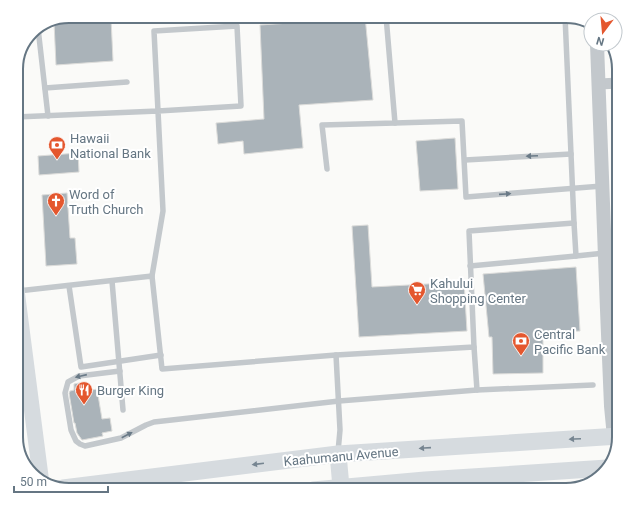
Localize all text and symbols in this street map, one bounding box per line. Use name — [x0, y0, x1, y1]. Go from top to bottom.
north arrow — [583, 12, 623, 52]
text: N — [595, 34, 606, 48]
place label: Hawaii National Bank — [70, 131, 151, 161]
bank icon: Hawaii National Bank — [47, 135, 67, 160]
one-way arrow — [526, 153, 538, 160]
place label: Word of Truth Church — [69, 187, 144, 217]
church icon: Word of Truth Church — [46, 191, 66, 216]
one-way arrow — [499, 191, 511, 198]
place label: Kahului Shopping Center — [430, 276, 526, 306]
supermarket icon: Kahului Shopping Center — [407, 280, 427, 305]
place label: Central Pacific Bank — [534, 327, 606, 357]
bank icon: Central Pacific Bank — [511, 331, 531, 356]
one-way arrow — [75, 373, 87, 379]
restaurant icon: Burger King — [74, 380, 94, 405]
place label: Burger King — [97, 383, 164, 398]
one-way arrow — [121, 432, 133, 438]
one-way arrow — [569, 436, 581, 443]
street label: Kaahumanu Avenue — [283, 444, 399, 469]
one-way arrow — [419, 445, 431, 452]
one-way arrow — [252, 461, 264, 467]
scale bar — [14, 468, 108, 494]
text: 50 m — [20, 475, 47, 489]

